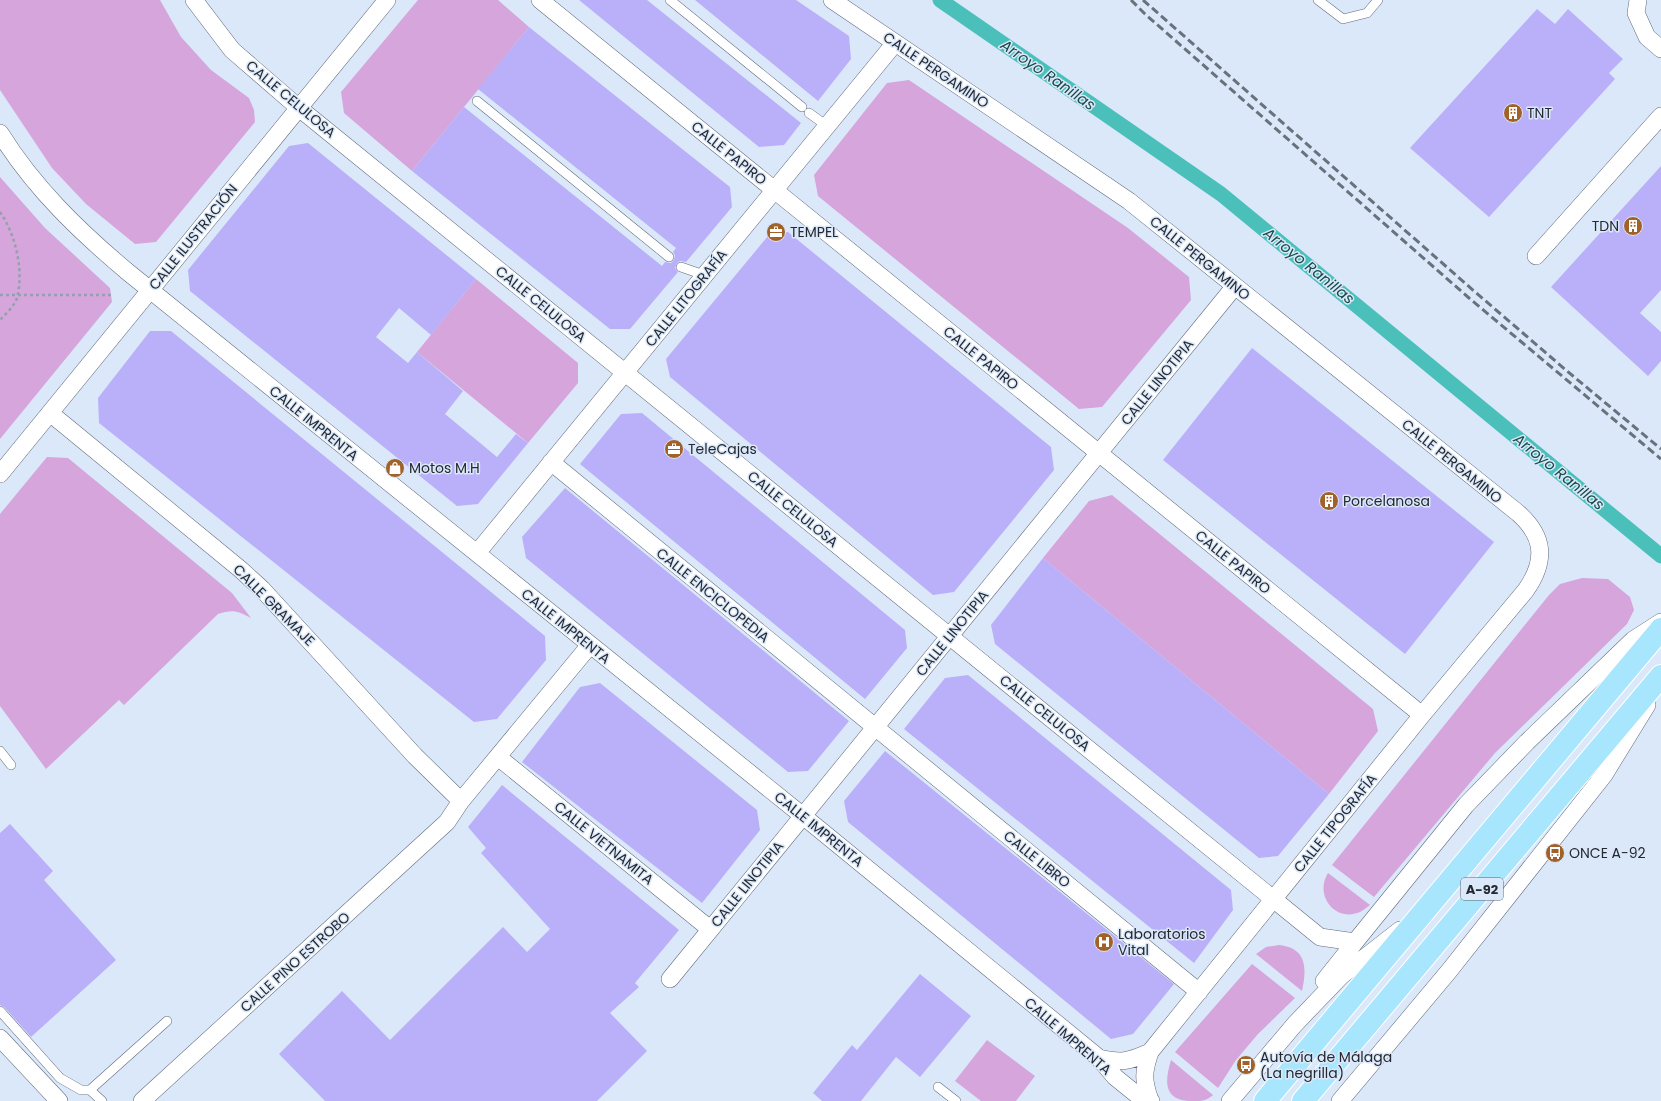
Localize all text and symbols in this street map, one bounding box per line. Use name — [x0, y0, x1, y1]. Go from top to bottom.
street label: CALLE PERGAMINO — [879, 27, 993, 113]
water label: Arroyo Ranillas — [996, 33, 1100, 115]
street label: CALLE CELULOSA — [242, 56, 340, 142]
building icon: TNT — [1502, 102, 1524, 124]
place label: TNT — [1527, 103, 1552, 123]
street label: CALLE PAPIRO — [687, 116, 771, 190]
street label: CALLE ILUSTRACIÓN — [144, 180, 242, 294]
street label: CALLE PERGAMINO — [1146, 211, 1254, 305]
building icon: TDN — [1622, 215, 1644, 237]
place label: TDN — [1592, 216, 1619, 236]
office icon: TEMPEL — [765, 221, 787, 243]
place label: TEMPEL — [790, 222, 838, 242]
water label: Arroyo Ranillas — [1259, 222, 1359, 309]
street label: CALLE LITOGRAFÍA — [640, 245, 732, 351]
street label: CALLE CELULOSA — [491, 261, 591, 347]
street label: CALLE PAPIRO — [939, 321, 1023, 395]
street label: CALLE LINOTIPIA — [1116, 335, 1198, 429]
street label: CALLE IMPRENTA — [265, 381, 363, 465]
street label: CALLE PERGAMINO — [1398, 414, 1506, 508]
water label: Arroyo Ranillas — [1509, 428, 1609, 515]
office icon: TeleCajas — [663, 438, 685, 460]
place label: TeleCajas — [688, 439, 757, 459]
shop icon: Motos M.H — [384, 457, 406, 479]
place label: Motos M.H — [409, 458, 480, 478]
street label: CALLE CELULOSA — [743, 466, 843, 552]
building icon: Porcelanosa — [1318, 490, 1340, 512]
place label: Porcelanosa — [1343, 491, 1430, 511]
street label: CALLE PAPIRO — [1191, 525, 1275, 599]
street label: CALLE ENCICLOPEDIA — [652, 543, 774, 647]
street label: CALLE GRAMAJE — [229, 560, 319, 650]
street label: CALLE IMPRENTA — [517, 584, 615, 668]
street label: CALLE LINOTIPIA — [911, 586, 993, 680]
street label: CALLE CELULOSA — [995, 670, 1095, 756]
street label: CALLE TIPOGRAFÍA — [1289, 769, 1381, 877]
street label: CALLE IMPRENTA — [770, 787, 868, 871]
street label: CALLE VIETNAMITA — [550, 797, 658, 889]
street label: CALLE LIBRO — [999, 826, 1075, 892]
street label: CALLE LINOTIPIA — [706, 837, 788, 931]
bus stop icon: ONCE A-92 — [1544, 842, 1566, 864]
place label: ONCE A-92 — [1569, 843, 1646, 863]
road number: A-92 — [1461, 878, 1503, 900]
street label: CALLE PINO ESTROBO — [236, 907, 354, 1017]
place label: Laboratorios Vital — [1118, 924, 1206, 960]
hospital icon: Laboratorios Vital — [1093, 931, 1115, 953]
street label: CALLE IMPRENTA — [1020, 993, 1116, 1079]
place label: Autovía de Málaga (La negrilla) — [1260, 1047, 1392, 1083]
bus stop icon: Autovía de Málaga (La negrilla) — [1235, 1054, 1257, 1076]

